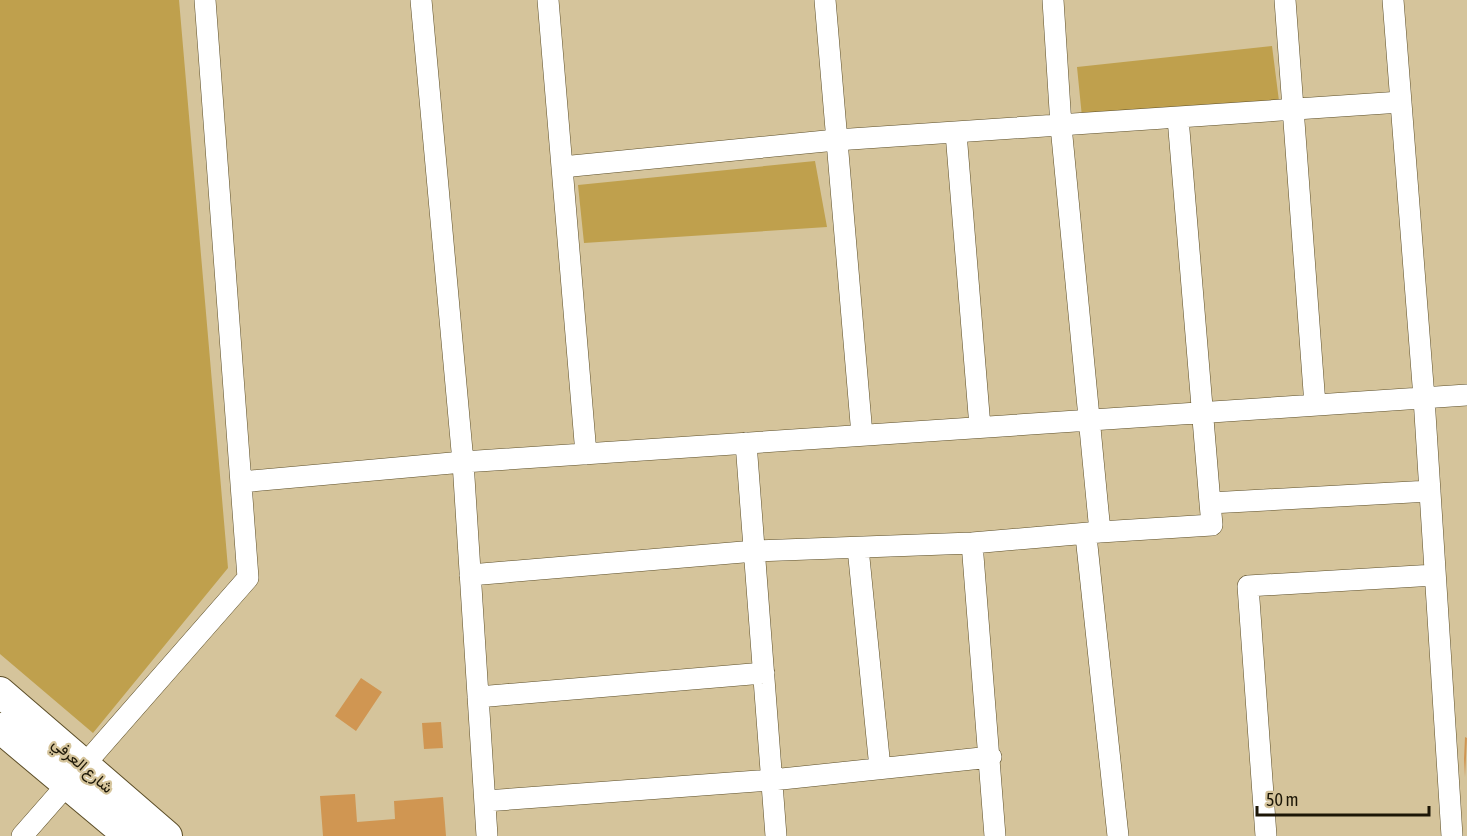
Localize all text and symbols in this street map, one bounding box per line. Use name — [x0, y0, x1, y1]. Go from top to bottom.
street label: شارع العرفي — [46, 734, 117, 800]
scale bar — [1257, 779, 1430, 817]
text: 50 m — [1266, 789, 1298, 810]

